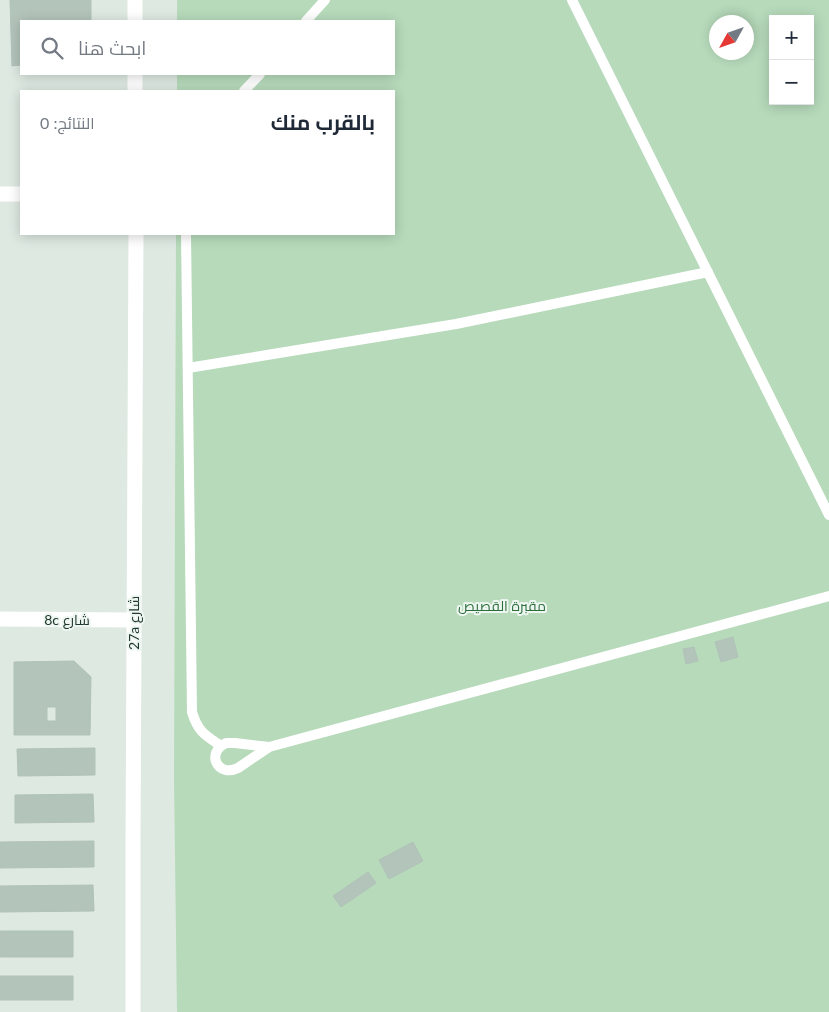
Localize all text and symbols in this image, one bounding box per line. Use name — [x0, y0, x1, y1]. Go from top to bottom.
north arrow — [709, 15, 754, 60]
map controls — [769, 15, 814, 105]
button: + — [769, 15, 814, 60]
search box — [20, 20, 395, 75]
icon: search — [38, 34, 66, 62]
text: ابحث هنا — [78, 36, 146, 59]
button: − — [769, 60, 814, 105]
text: بالقرب منك — [271, 109, 375, 134]
text: النتائج: 0 — [40, 113, 95, 132]
street label: 27a شارع — [125, 596, 143, 650]
park label: مقبرة القصيص — [458, 597, 546, 614]
street label: 8c شارع — [44, 611, 90, 629]

